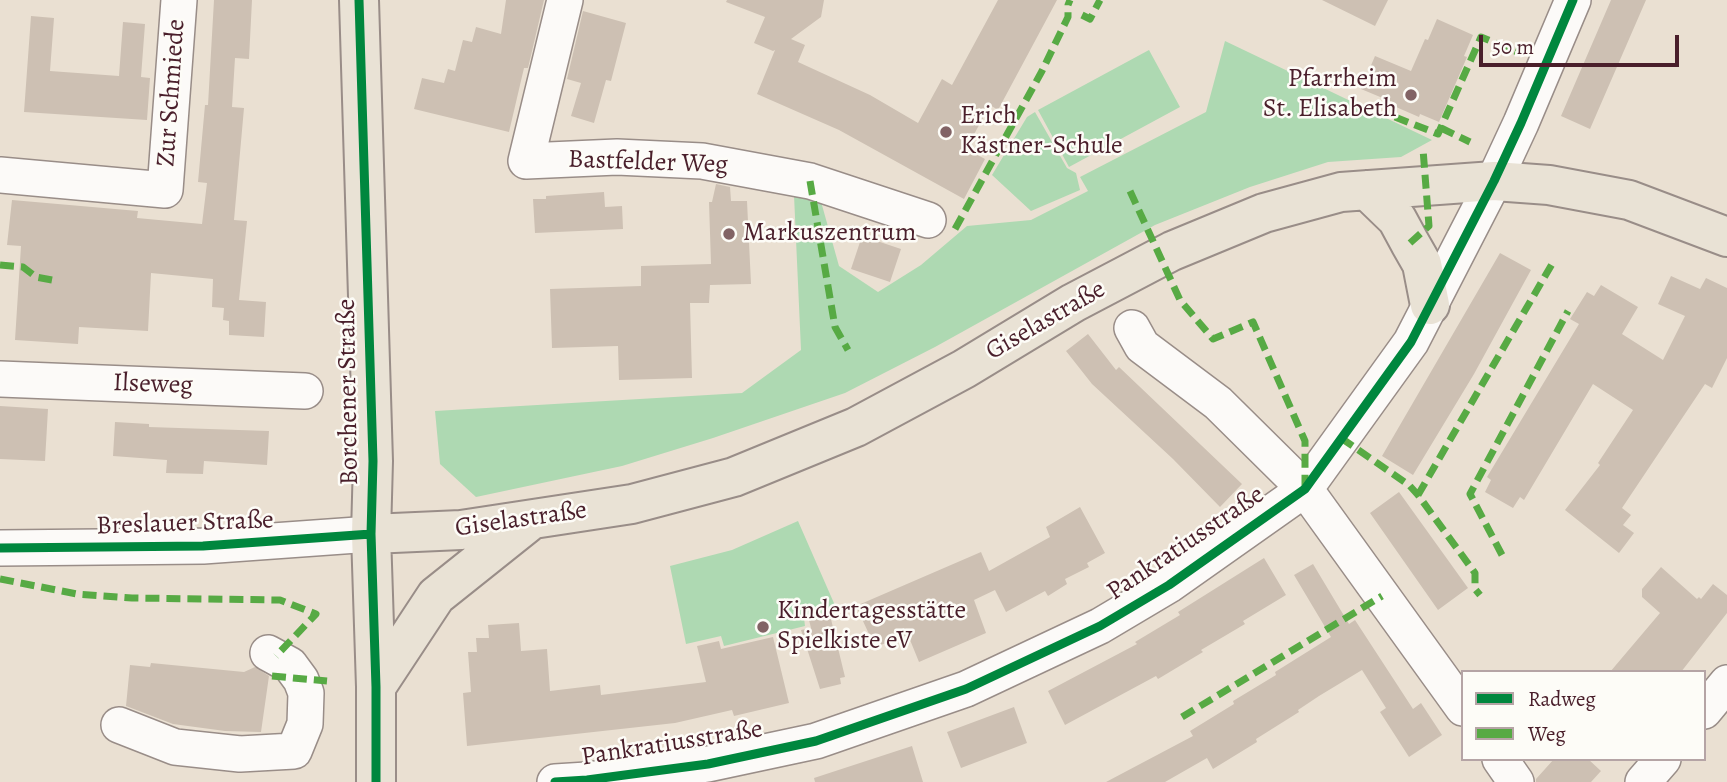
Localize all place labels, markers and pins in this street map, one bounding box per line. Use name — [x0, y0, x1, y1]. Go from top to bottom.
place label: Pfarrheim St. Elisabeth — [1263, 64, 1397, 126]
marker: Pfarrheim St. Elisabeth — [1403, 87, 1419, 103]
place label: Erich Kästner-Schule — [960, 101, 1123, 162]
marker: Erich Kästner-Schule — [938, 124, 954, 140]
place label: Markuszentrum — [743, 218, 916, 250]
marker: Markuszentrum — [721, 226, 737, 242]
place label: Kindertagesstätte Spielkiste eV — [777, 596, 966, 658]
marker: Kindertagesstätte Spielkiste eV — [755, 619, 771, 635]

